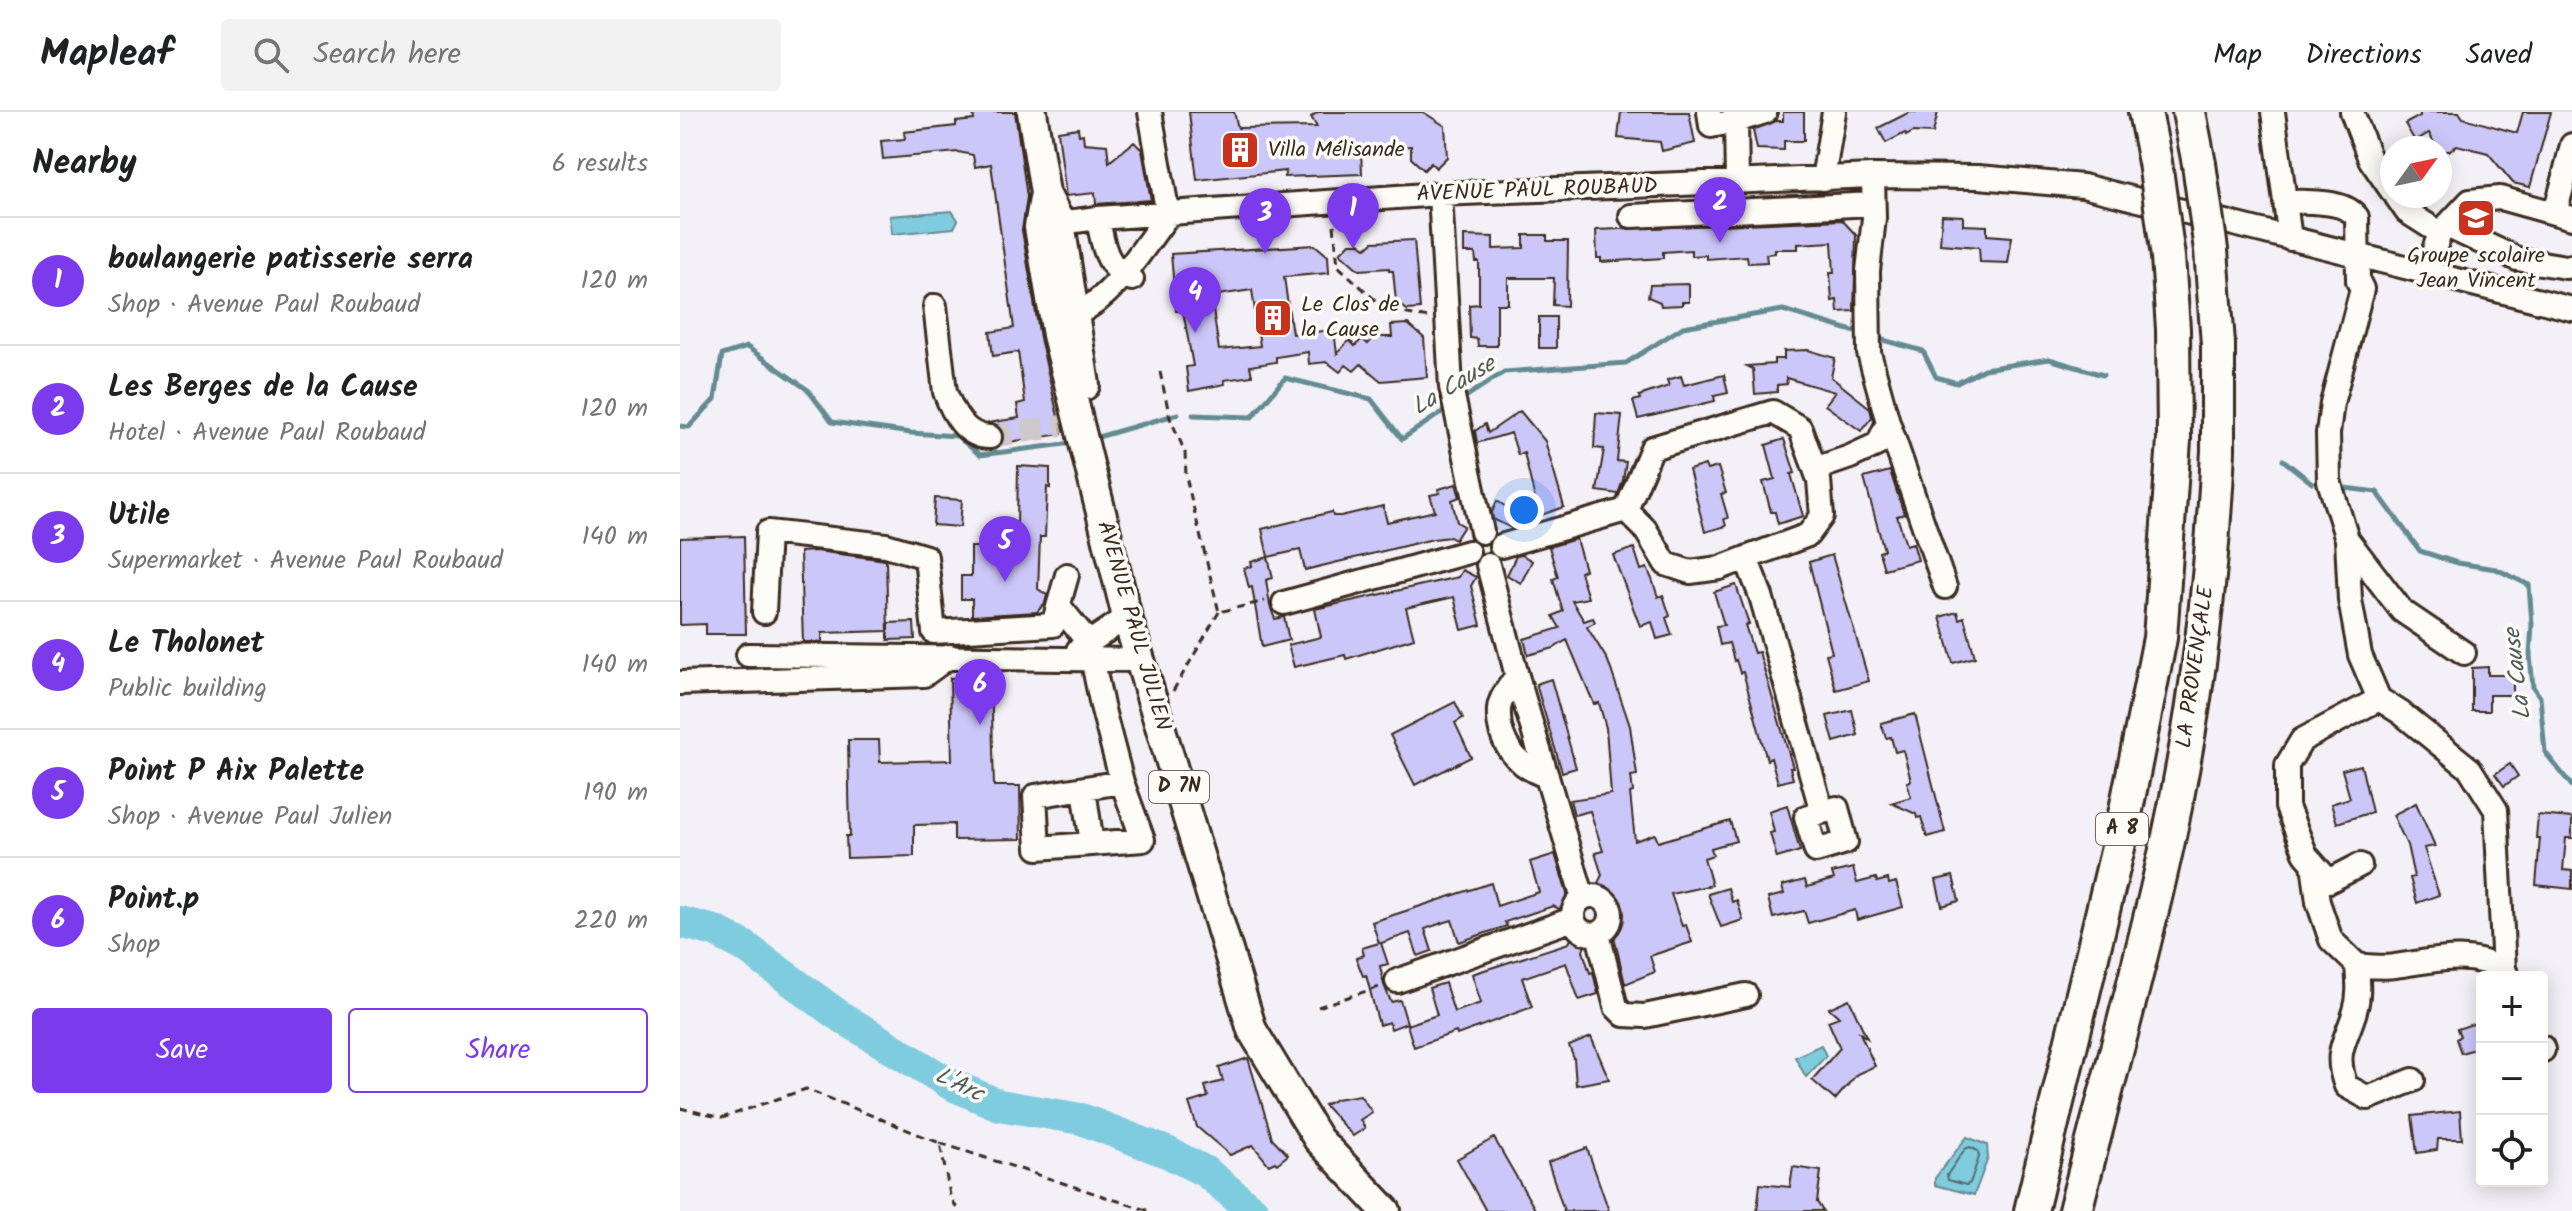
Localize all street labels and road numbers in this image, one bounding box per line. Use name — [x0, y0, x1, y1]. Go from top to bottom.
street label: AVENUE PAUL ROUBAUD — [1416, 169, 1658, 213]
street label: AVENUE PAUL JULIEN — [1086, 517, 1180, 735]
street label: LA PROVENÇALE — [2167, 583, 2225, 750]
road number: D 7N — [1149, 771, 1209, 803]
road number: A 8 — [2096, 813, 2148, 845]

